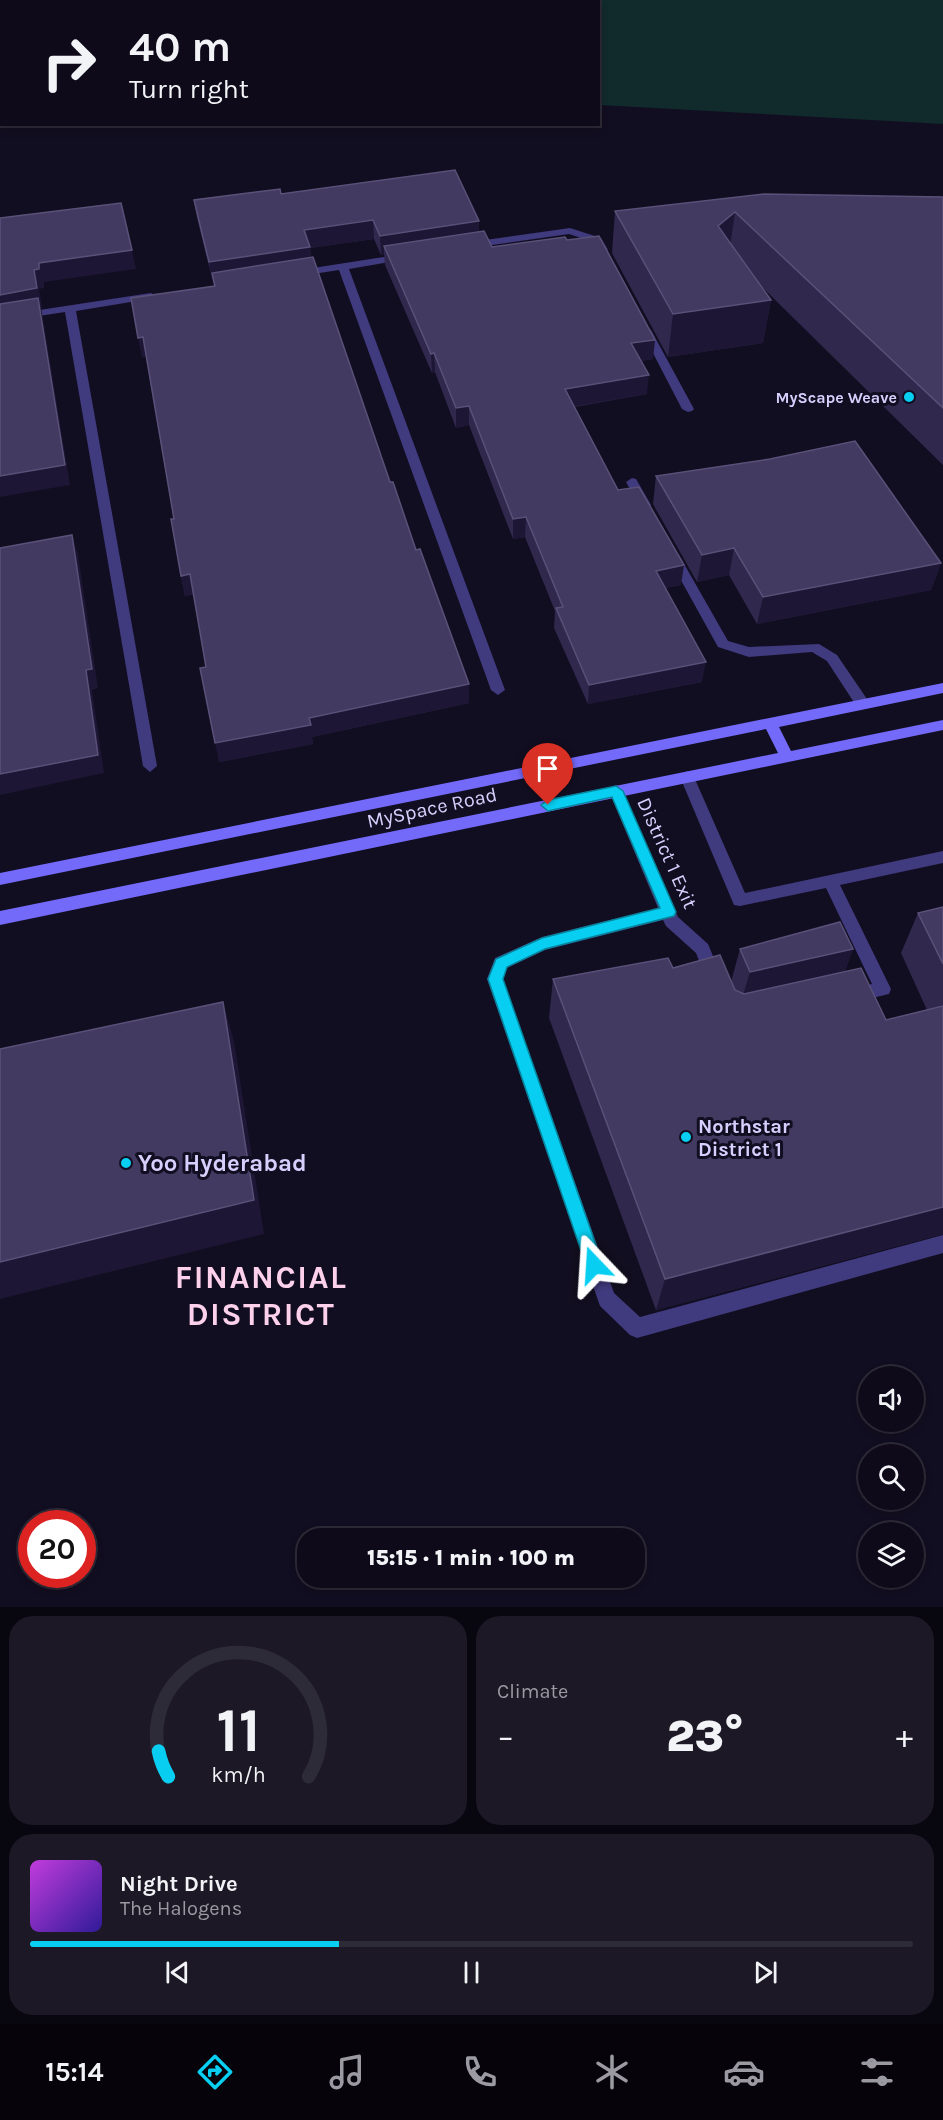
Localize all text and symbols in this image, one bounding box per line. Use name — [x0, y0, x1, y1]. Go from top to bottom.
text: 40 m — [129, 22, 231, 72]
icon: right — [30, 24, 108, 102]
text: Turn right — [129, 73, 249, 105]
place label: MyScape Weave — [776, 388, 897, 407]
marker: MyScape Weave — [902, 390, 916, 404]
pin — [522, 743, 573, 805]
icon: arrive — [531, 752, 564, 785]
street label: MySpace Road — [365, 783, 499, 833]
street label: District 1 Exit — [632, 794, 702, 913]
place label: Northstar District 1 — [698, 1115, 790, 1161]
marker: Northstar District 1 — [679, 1130, 693, 1144]
place label: Yoo Hyderabad — [138, 1149, 307, 1177]
marker: Yoo Hyderabad — [119, 1156, 133, 1170]
position arrow — [562, 1233, 626, 1297]
district label: FINANCIAL DISTRICT — [175, 1259, 347, 1333]
map controls — [858, 1366, 924, 1588]
button: sound — [858, 1366, 924, 1432]
button: search — [858, 1444, 924, 1510]
speed limit sign: 20 — [18, 1510, 96, 1588]
button: layers — [858, 1522, 924, 1588]
text: 15:15 · 1 min · 100 m — [367, 1545, 575, 1571]
text: Climate — [497, 1680, 568, 1703]
text: 11 — [216, 1694, 260, 1767]
text: 23° — [666, 1710, 744, 1762]
text: − — [497, 1717, 514, 1755]
text: + — [896, 1717, 913, 1755]
text: km/h — [211, 1763, 265, 1788]
text: Night Drive — [120, 1871, 238, 1897]
text: The Halogens — [120, 1897, 242, 1920]
icon: previous — [161, 1956, 194, 1989]
icon: pause — [455, 1956, 488, 1989]
icon: next — [749, 1956, 782, 1989]
icon: directions — [194, 2051, 236, 2093]
icon: music — [326, 2051, 368, 2093]
icon: phone — [459, 2051, 501, 2093]
icon: climate — [591, 2051, 633, 2093]
icon: car — [723, 2051, 765, 2093]
icon: filters — [856, 2051, 898, 2093]
text: 15:14 — [45, 2056, 104, 2088]

